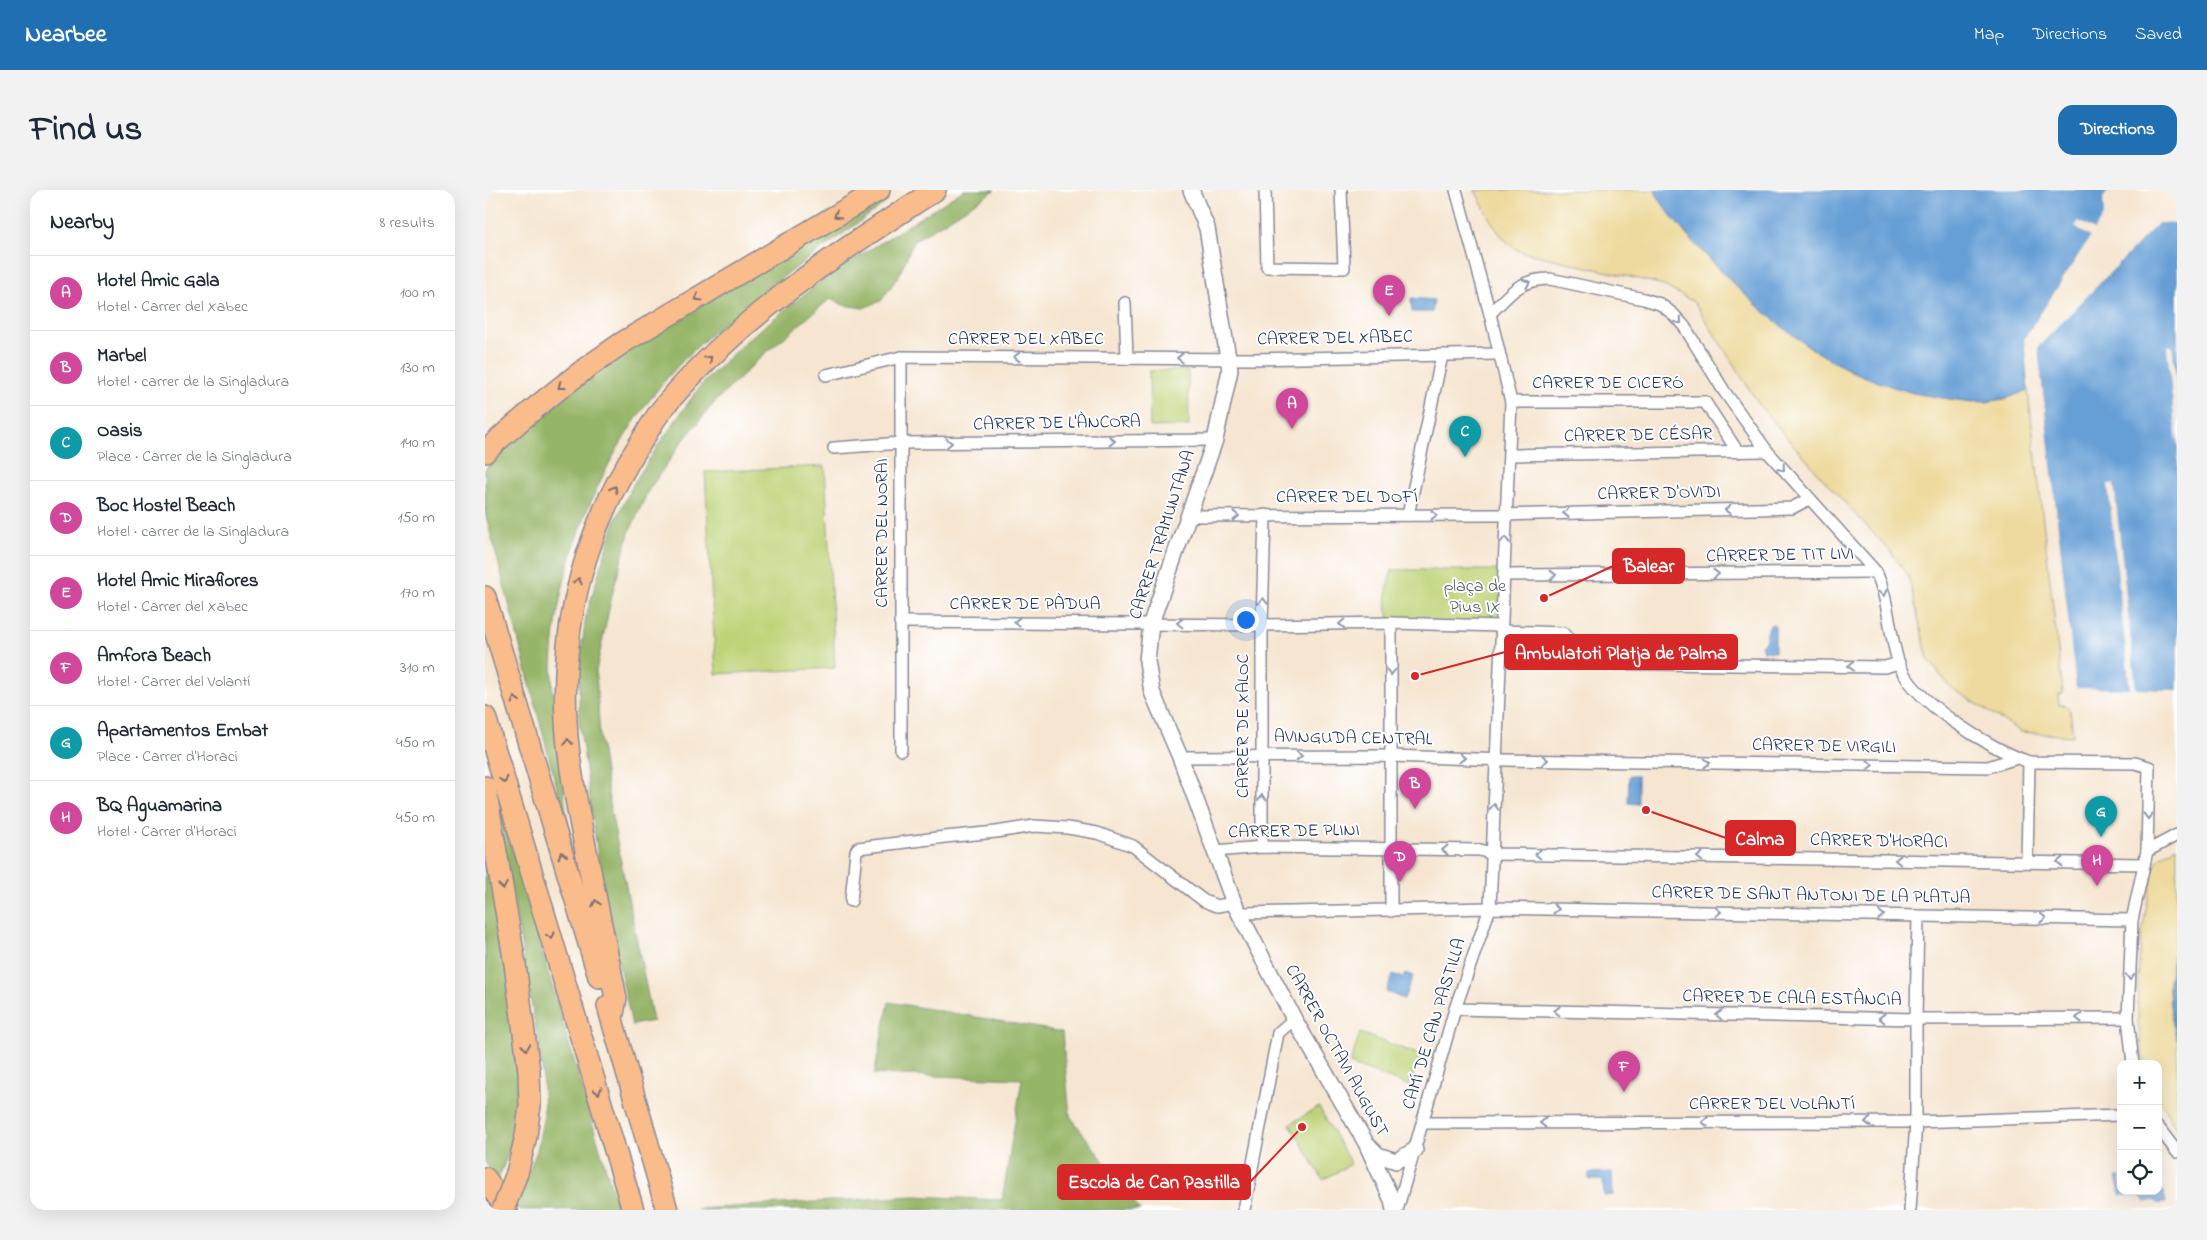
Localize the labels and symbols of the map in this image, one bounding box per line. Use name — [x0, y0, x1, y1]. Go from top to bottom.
one-way arrow — [834, 208, 843, 218]
pin: E — [1373, 275, 1405, 316]
one-way arrow — [1522, 279, 1531, 289]
one-way arrow — [694, 291, 703, 301]
one-way arrow — [1673, 315, 1682, 324]
street label: CARRER DEL XABEC — [1257, 325, 1413, 353]
street label: CARRER DEL XABEC — [948, 327, 1104, 353]
one-way arrow — [1013, 352, 1020, 362]
one-way arrow — [1175, 353, 1183, 363]
one-way arrow — [703, 355, 712, 364]
street label: CARRER DE CICERÓ — [1532, 371, 1684, 397]
one-way arrow — [558, 380, 567, 388]
pin: A — [1276, 388, 1308, 429]
street label: CARRER DE L'ÀNCORA — [973, 410, 1141, 438]
pin: C — [1449, 416, 1481, 457]
street label: CARRER DE CÉSAR — [1564, 422, 1712, 450]
one-way arrow — [1108, 436, 1116, 446]
one-way arrow — [946, 438, 954, 448]
street label: CARRER TRAMUNTANA — [1123, 447, 1203, 623]
street label: CARRER DEL NORAI — [870, 458, 896, 608]
one-way arrow — [1776, 462, 1785, 471]
street label: CARRER D'OVIDI — [1597, 480, 1721, 508]
one-way arrow — [608, 485, 618, 494]
street label: CARRER DEL DOFÍ — [1276, 485, 1418, 511]
one-way arrow — [1724, 505, 1732, 515]
one-way arrow — [1561, 508, 1569, 519]
one-way arrow — [1430, 510, 1438, 520]
one-way arrow — [1232, 511, 1240, 521]
one-way arrow — [1500, 536, 1511, 544]
street label: CARRER DE TIT LIVI — [1706, 542, 1854, 570]
callout: Balear — [1613, 549, 1684, 583]
text: Balear — [1623, 554, 1676, 581]
one-way arrow — [1712, 569, 1720, 579]
one-way arrow — [1549, 570, 1557, 581]
park label: plaça de Pius IX — [1444, 574, 1507, 621]
one-way arrow — [572, 577, 583, 586]
one-way arrow — [1877, 588, 1888, 597]
street label: CARRER DE PÀDUA — [950, 592, 1100, 618]
one-way arrow — [1257, 597, 1268, 605]
your location — [1233, 607, 1259, 633]
one-way arrow — [1013, 617, 1020, 627]
one-way arrow — [1175, 618, 1183, 628]
one-way arrow — [1338, 619, 1346, 629]
callout: Ambulatoti Platja de Palma — [1505, 635, 1737, 669]
text: Ambulatoti Platja de Palma — [1515, 641, 1727, 668]
street label: CARRER DE XALOC — [1231, 654, 1257, 798]
one-way arrow — [1846, 661, 1854, 672]
one-way arrow — [1386, 668, 1396, 676]
one-way arrow — [511, 696, 521, 704]
street label: AVINGUDA CENTRAL — [1274, 725, 1433, 753]
street label: CARRER DE VIRGILI — [1752, 733, 1896, 761]
one-way arrow — [564, 738, 574, 747]
one-way arrow — [1296, 751, 1303, 761]
one-way arrow — [1458, 753, 1466, 764]
one-way arrow — [1541, 755, 1549, 765]
one-way arrow — [1703, 757, 1711, 768]
one-way arrow — [1866, 760, 1874, 770]
pin: B — [1399, 768, 1431, 809]
one-way arrow — [498, 776, 508, 784]
one-way arrow — [1257, 794, 1267, 802]
pin: G — [2085, 796, 2117, 837]
one-way arrow — [1489, 803, 1499, 810]
one-way arrow — [2143, 812, 2153, 820]
street label: CARRER DE PLINI — [1228, 818, 1360, 846]
callout: Calma — [1726, 821, 1795, 855]
text: Calma — [1736, 827, 1784, 854]
street label: CARRER D'HORACI — [1810, 828, 1948, 856]
pin: D — [1384, 841, 1416, 882]
one-way arrow — [1440, 845, 1448, 855]
pin: H — [2081, 845, 2113, 886]
one-way arrow — [1533, 849, 1541, 859]
one-way arrow — [557, 852, 567, 860]
one-way arrow — [1696, 852, 1704, 862]
one-way arrow — [1893, 855, 1901, 865]
one-way arrow — [2056, 857, 2064, 867]
street label: CARRER DE SANT ANTONI DE LA PLATJA — [1651, 880, 1971, 912]
one-way arrow — [497, 882, 507, 891]
one-way arrow — [592, 898, 602, 907]
one-way arrow — [1552, 904, 1560, 915]
one-way arrow — [1715, 907, 1723, 917]
one-way arrow — [1878, 910, 1885, 920]
one-way arrow — [2040, 913, 2048, 923]
one-way arrow — [545, 931, 555, 939]
street label: CAMÍ DE CAN PASTILLA — [1397, 935, 1473, 1113]
street label: CARRER OCTAVI AUGUST — [1278, 960, 1394, 1142]
one-way arrow — [2124, 973, 2135, 981]
street label: CARRER DE CALA ESTÀNCIA — [1682, 984, 1902, 1014]
one-way arrow — [1552, 1006, 1560, 1016]
one-way arrow — [1715, 1009, 1723, 1020]
one-way arrow — [1877, 1013, 1885, 1023]
one-way arrow — [2075, 1013, 2082, 1023]
one-way arrow — [520, 1043, 531, 1051]
pin: F — [1608, 1051, 1640, 1092]
one-way arrow — [592, 1087, 602, 1095]
street label: CARRER DEL VOLANTÍ — [1689, 1092, 1855, 1118]
one-way arrow — [1701, 1117, 1708, 1127]
one-way arrow — [1863, 1117, 1871, 1127]
one-way arrow — [1538, 1118, 1546, 1128]
callout: Escola de Can Pastilla — [1058, 1165, 1250, 1199]
text: Escola de Can Pastilla — [1068, 1170, 1240, 1197]

